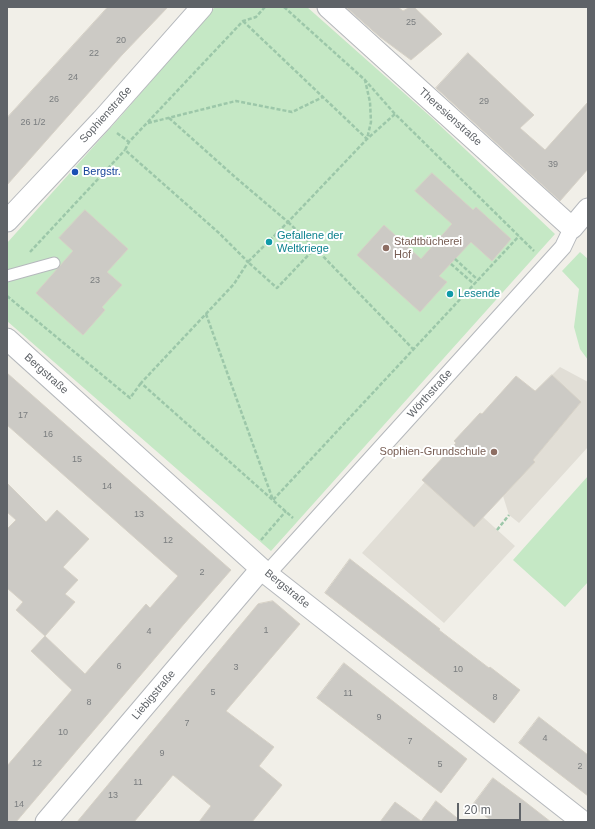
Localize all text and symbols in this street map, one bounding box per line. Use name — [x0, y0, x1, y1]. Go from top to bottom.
house number: 25 — [406, 18, 416, 28]
house number: 20 — [116, 36, 126, 46]
house number: 22 — [89, 49, 99, 59]
house number: 24 — [68, 73, 78, 83]
street label: Sophienstraße — [77, 84, 135, 146]
street label: Theresienstraße — [416, 85, 484, 149]
house number: 26 — [49, 95, 59, 105]
house number: 29 — [479, 97, 489, 107]
house number: 26 1/2 — [20, 118, 46, 128]
house number: 39 — [548, 160, 558, 170]
place label: Bergstr. — [83, 165, 121, 179]
marker: Bergstr. — [70, 167, 80, 177]
place label: Gefallene der Weltkriege — [277, 229, 343, 255]
place label: Stadtbücherei Hof — [394, 235, 462, 261]
marker: Gefallene der Weltkriege — [264, 237, 274, 247]
marker: Stadtbücherei Hof — [381, 243, 391, 253]
house number: 23 — [90, 276, 100, 286]
place label: Lesende — [458, 287, 500, 301]
marker: Lesende — [445, 289, 455, 299]
street label: Bergstraße — [21, 351, 71, 397]
street label: Wörthstraße — [405, 367, 455, 421]
house number: 17 — [18, 411, 28, 421]
house number: 16 — [43, 430, 53, 440]
place label: Sophien-Grundschule — [380, 445, 486, 459]
marker: Sophien-Grundschule — [489, 447, 499, 457]
house number: 15 — [72, 455, 82, 465]
house number: 14 — [102, 482, 112, 492]
house number: 13 — [134, 510, 144, 520]
house number: 12 — [163, 536, 173, 546]
street label: Bergstraße — [262, 567, 312, 611]
house number: 2 — [199, 568, 205, 578]
house number: 1 — [263, 626, 269, 636]
house number: 4 — [146, 627, 152, 637]
house number: 6 — [116, 662, 122, 672]
house number: 3 — [233, 663, 239, 673]
house number: 10 — [453, 665, 463, 675]
street label: Liebigstraße — [129, 668, 179, 722]
house number: 5 — [210, 688, 216, 698]
house number: 11 — [343, 689, 353, 699]
house number: 8 — [492, 693, 498, 703]
house number: 8 — [86, 698, 92, 708]
house number: 9 — [376, 713, 382, 723]
house number: 7 — [184, 719, 190, 729]
house number: 10 — [58, 728, 68, 738]
house number: 4 — [542, 734, 548, 744]
house number: 7 — [407, 737, 413, 747]
house number: 9 — [159, 749, 165, 759]
house number: 12 — [32, 759, 42, 769]
house number: 5 — [437, 760, 443, 770]
house number: 2 — [577, 762, 583, 772]
house number: 11 — [133, 778, 143, 788]
house number: 13 — [108, 791, 118, 801]
scale bar — [459, 795, 523, 821]
house number: 14 — [14, 800, 24, 810]
text: 20 m — [464, 803, 491, 817]

